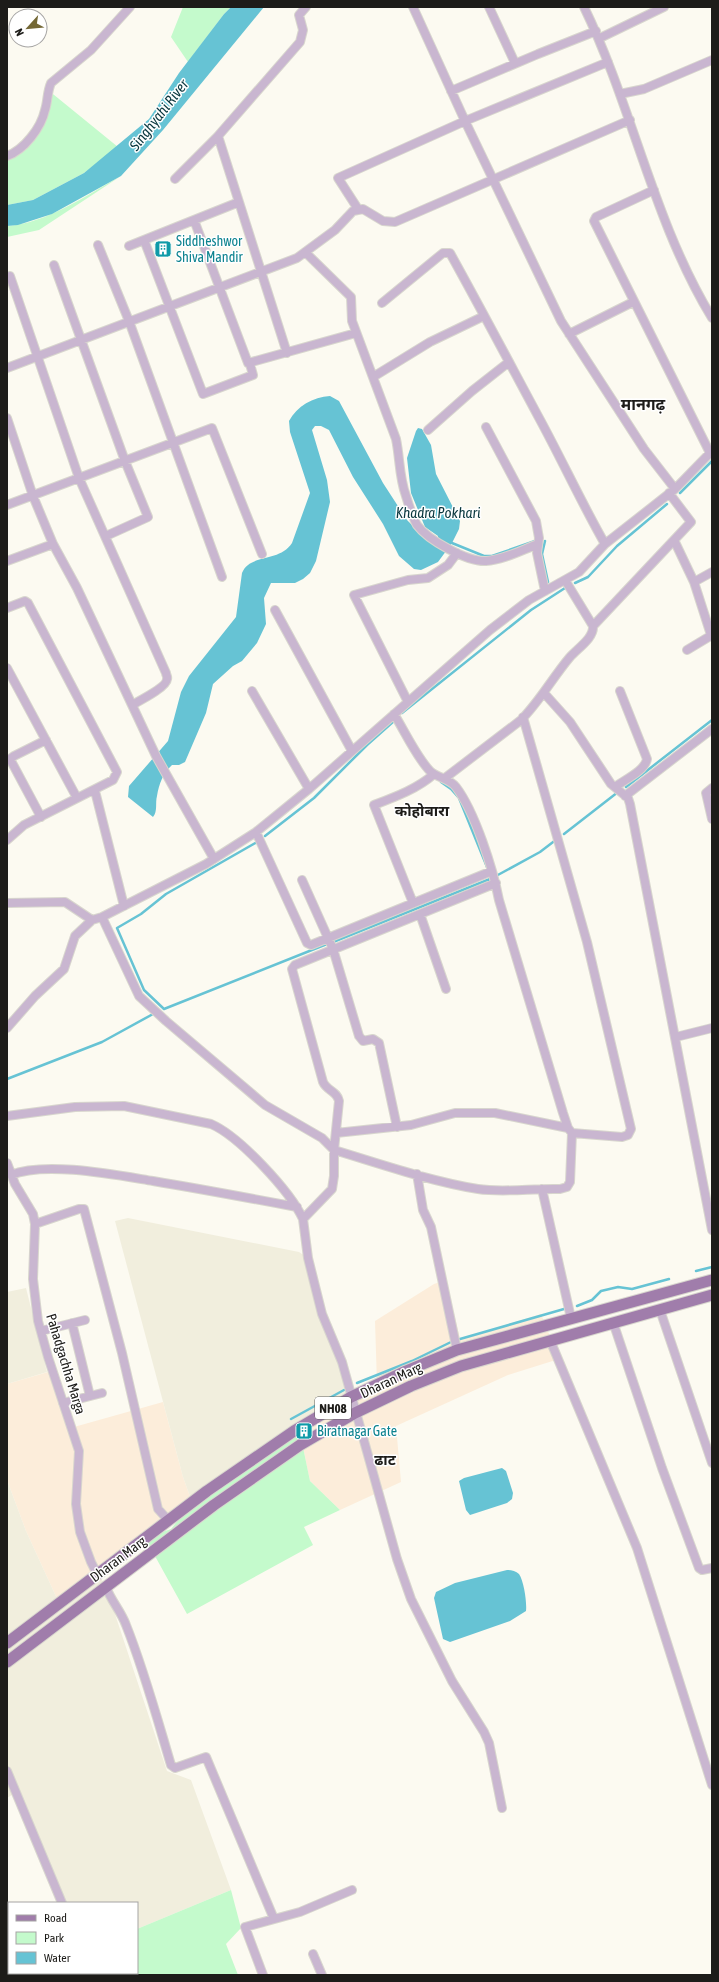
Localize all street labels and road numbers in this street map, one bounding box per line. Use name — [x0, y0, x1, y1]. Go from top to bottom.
street label: Pahadgachha Marga — [43, 1312, 89, 1416]
street label: Dharan Marg — [358, 1359, 424, 1401]
road number: NH08 — [315, 1397, 351, 1419]
street label: Dharan Marg — [87, 1533, 149, 1585]

